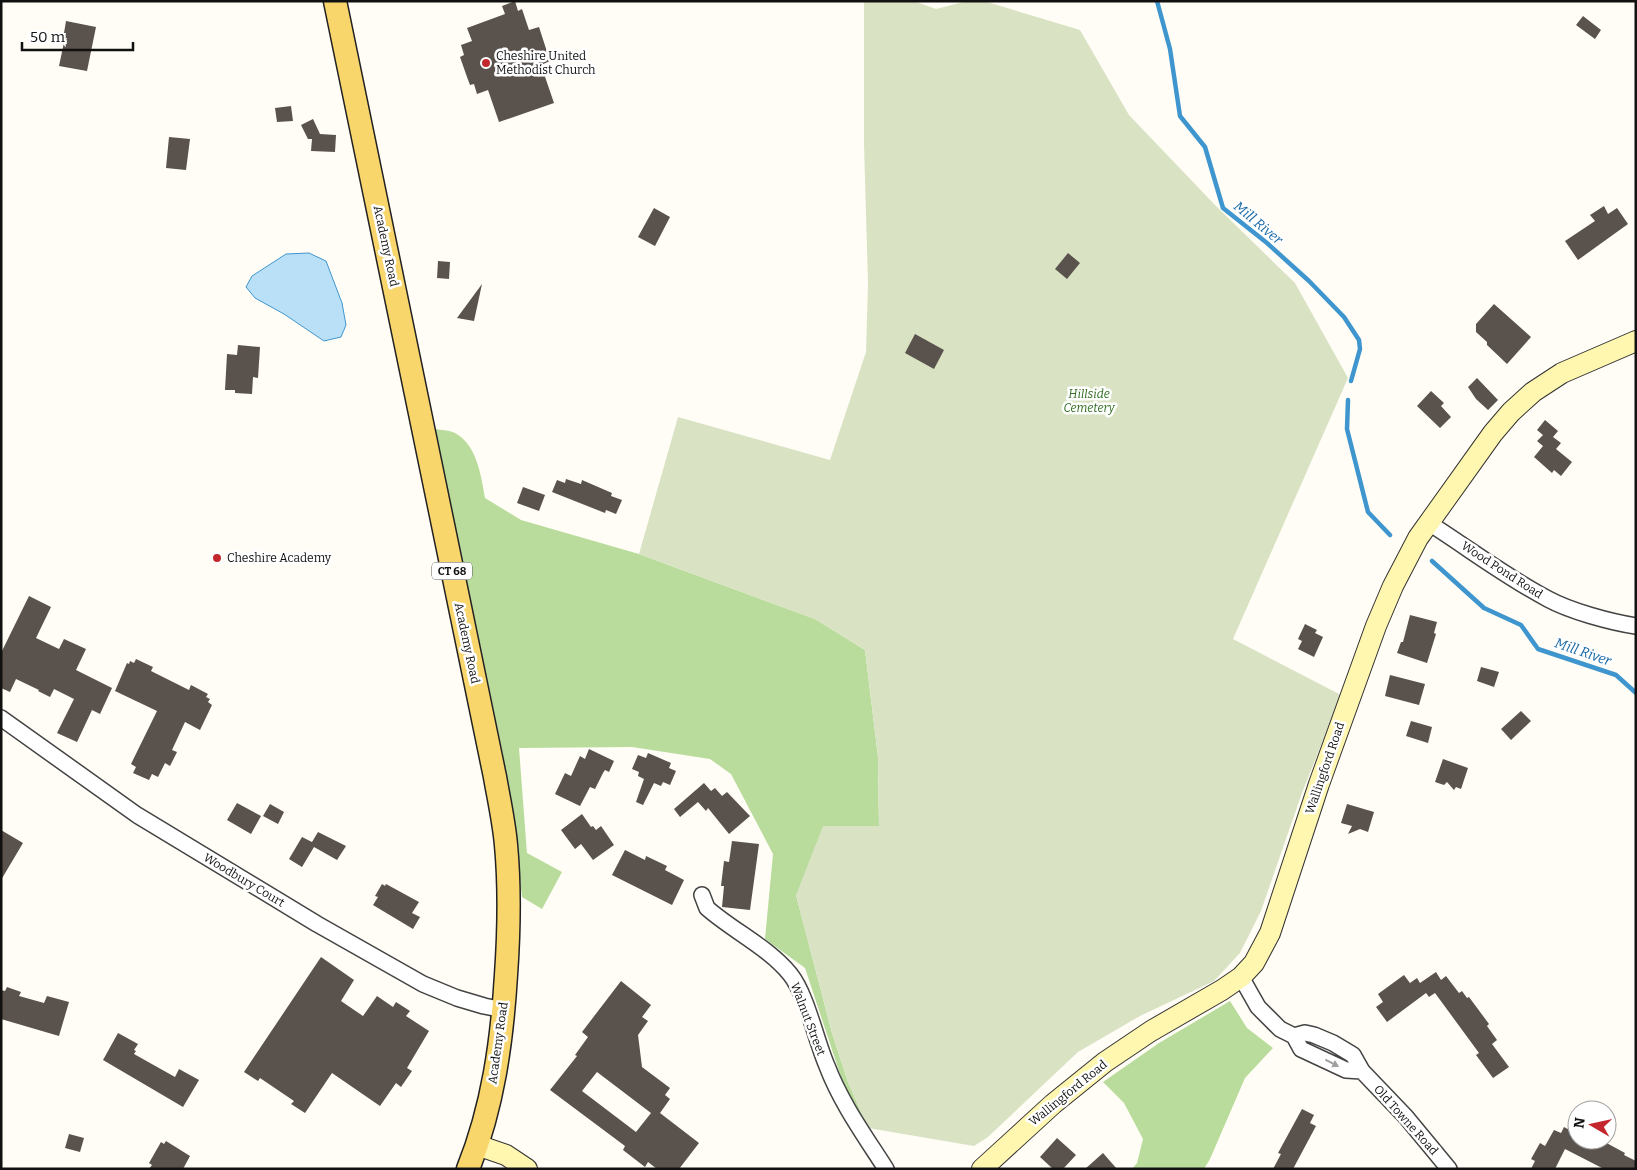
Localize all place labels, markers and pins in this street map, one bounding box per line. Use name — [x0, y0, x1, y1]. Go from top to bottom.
place label: Cheshire United Methodist Church — [496, 49, 596, 77]
marker: Cheshire United Methodist Church — [480, 57, 492, 69]
place label: Cheshire Academy — [227, 551, 332, 565]
marker: Cheshire Academy — [211, 552, 223, 564]

